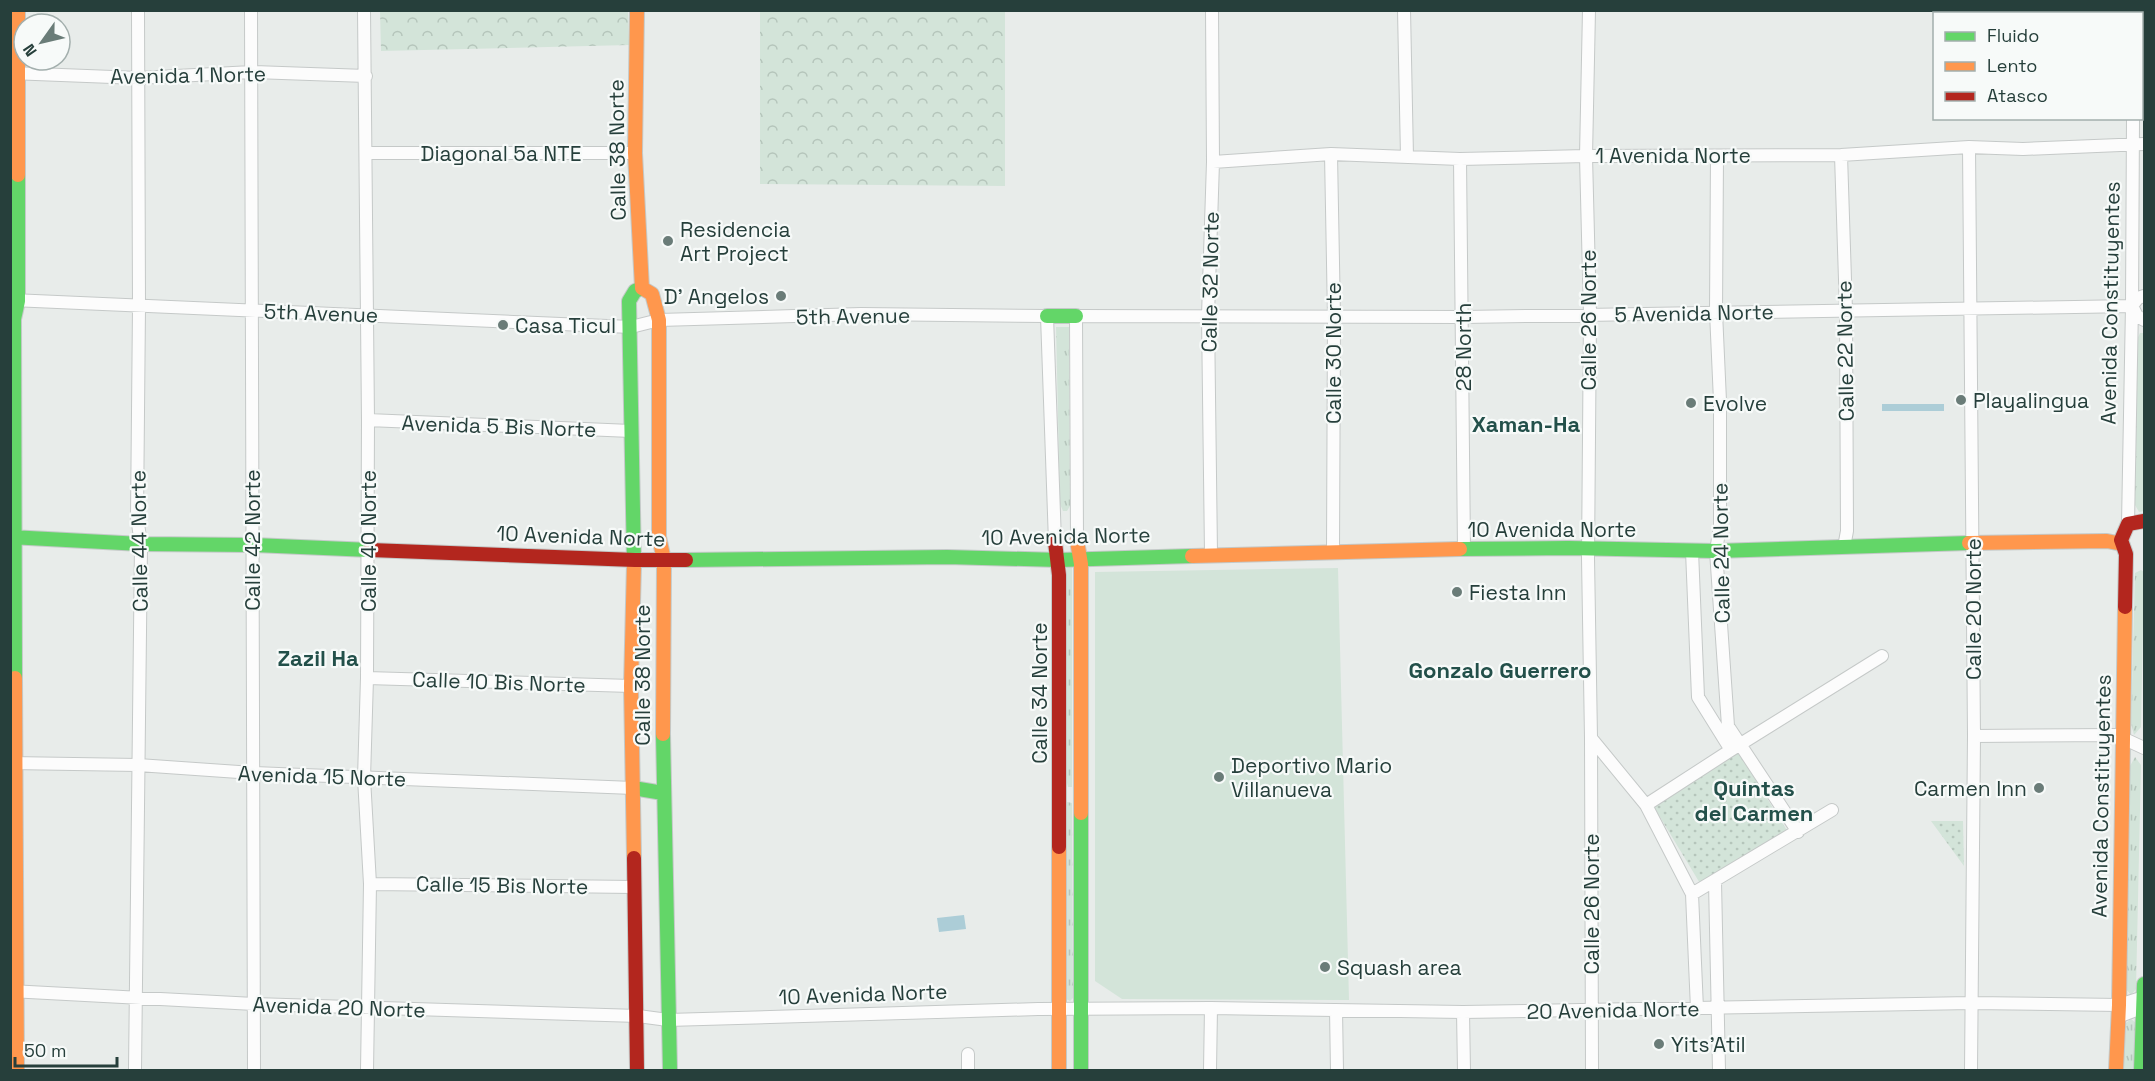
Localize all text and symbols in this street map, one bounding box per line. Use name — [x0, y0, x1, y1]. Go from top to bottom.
north arrow — [12, 12, 72, 72]
legend — [1933, 12, 2143, 120]
text: Fluido — [1987, 24, 2039, 47]
text: N — [18, 40, 42, 60]
text: Lento — [1987, 54, 2037, 77]
street label: Avenida 1 Norte — [110, 60, 266, 90]
street label: Calle 38 Norte — [602, 79, 632, 221]
text: Atasco — [1987, 84, 2048, 107]
street label: Diagonal 5a NTE — [421, 140, 581, 167]
street label: 1 Avenida Norte — [1595, 142, 1751, 169]
street label: Avenida Constituyentes — [2094, 181, 2126, 425]
street label: Calle 32 Norte — [1195, 211, 1225, 353]
place label: Residencia Art Project — [680, 216, 791, 267]
marker: Residencia Art Project — [661, 234, 675, 248]
street label: Calle 26 Norte — [1575, 249, 1602, 391]
street label: Calle 22 Norte — [1830, 280, 1860, 422]
street label: Calle 30 Norte — [1320, 282, 1347, 424]
place label: D' Angelos — [664, 283, 769, 310]
marker: D' Angelos — [774, 289, 788, 303]
street label: 5th Avenue — [263, 298, 379, 328]
street label: 5 Avenida Norte — [1614, 298, 1774, 328]
street label: 5th Avenue — [796, 302, 910, 330]
street label: 28 North — [1450, 303, 1477, 391]
place label: Casa Ticul — [515, 312, 616, 339]
marker: Casa Ticul — [496, 318, 510, 332]
place label: Playalingua — [1973, 387, 2089, 414]
place label: Evolve — [1703, 390, 1767, 417]
marker: Playalingua — [1954, 393, 1968, 407]
marker: Evolve — [1684, 396, 1698, 410]
street label: Avenida 5 Bis Norte — [401, 409, 597, 443]
district label: Xaman-Ha — [1472, 410, 1581, 438]
street label: Calle 42 Norte — [239, 469, 266, 611]
street label: Calle 44 Norte — [124, 470, 154, 612]
street label: Calle 40 Norte — [355, 470, 382, 612]
street label: Calle 24 Norte — [1706, 482, 1736, 624]
street label: 10 Avenida Norte — [1467, 516, 1637, 543]
street label: 10 Avenida Norte — [496, 520, 666, 552]
street label: 10 Avenida Norte — [981, 521, 1151, 551]
street label: Calle 20 Norte — [1960, 538, 1987, 680]
place label: Fiesta Inn — [1469, 579, 1567, 606]
marker: Fiesta Inn — [1450, 585, 1464, 599]
street label: Calle 38 Norte — [629, 604, 656, 746]
street label: Calle 34 Norte — [1026, 622, 1053, 764]
district label: Zazil Ha — [277, 644, 359, 672]
district label: Gonzalo Guerrero — [1409, 656, 1591, 684]
street label: Calle 10 Bis Norte — [412, 665, 586, 699]
street label: Avenida Constituyentes — [2085, 674, 2117, 918]
place label: Deportivo Mario Villanueva — [1231, 752, 1392, 803]
street label: Avenida 15 Norte — [237, 760, 407, 792]
marker: Deportivo Mario Villanueva — [1212, 770, 1226, 784]
district label: Quintas del Carmen — [1695, 774, 1813, 827]
place label: Carmen Inn — [1914, 775, 2027, 802]
marker: Carmen Inn — [2032, 781, 2046, 795]
street label: Calle 26 Norte — [1578, 833, 1605, 975]
street label: Calle 15 Bis Norte — [416, 870, 588, 900]
place label: Squash area — [1337, 954, 1462, 981]
marker: Squash area — [1318, 960, 1332, 974]
street label: 10 Avenida Norte — [778, 978, 948, 1010]
street label: Avenida 20 Norte — [252, 990, 426, 1024]
street label: 20 Avenida Norte — [1526, 995, 1700, 1025]
scale bar — [15, 1030, 117, 1068]
place label: Yits'Atil — [1671, 1031, 1746, 1058]
marker: Yits'Atil — [1652, 1037, 1666, 1051]
text: 50 m — [24, 1039, 66, 1062]

